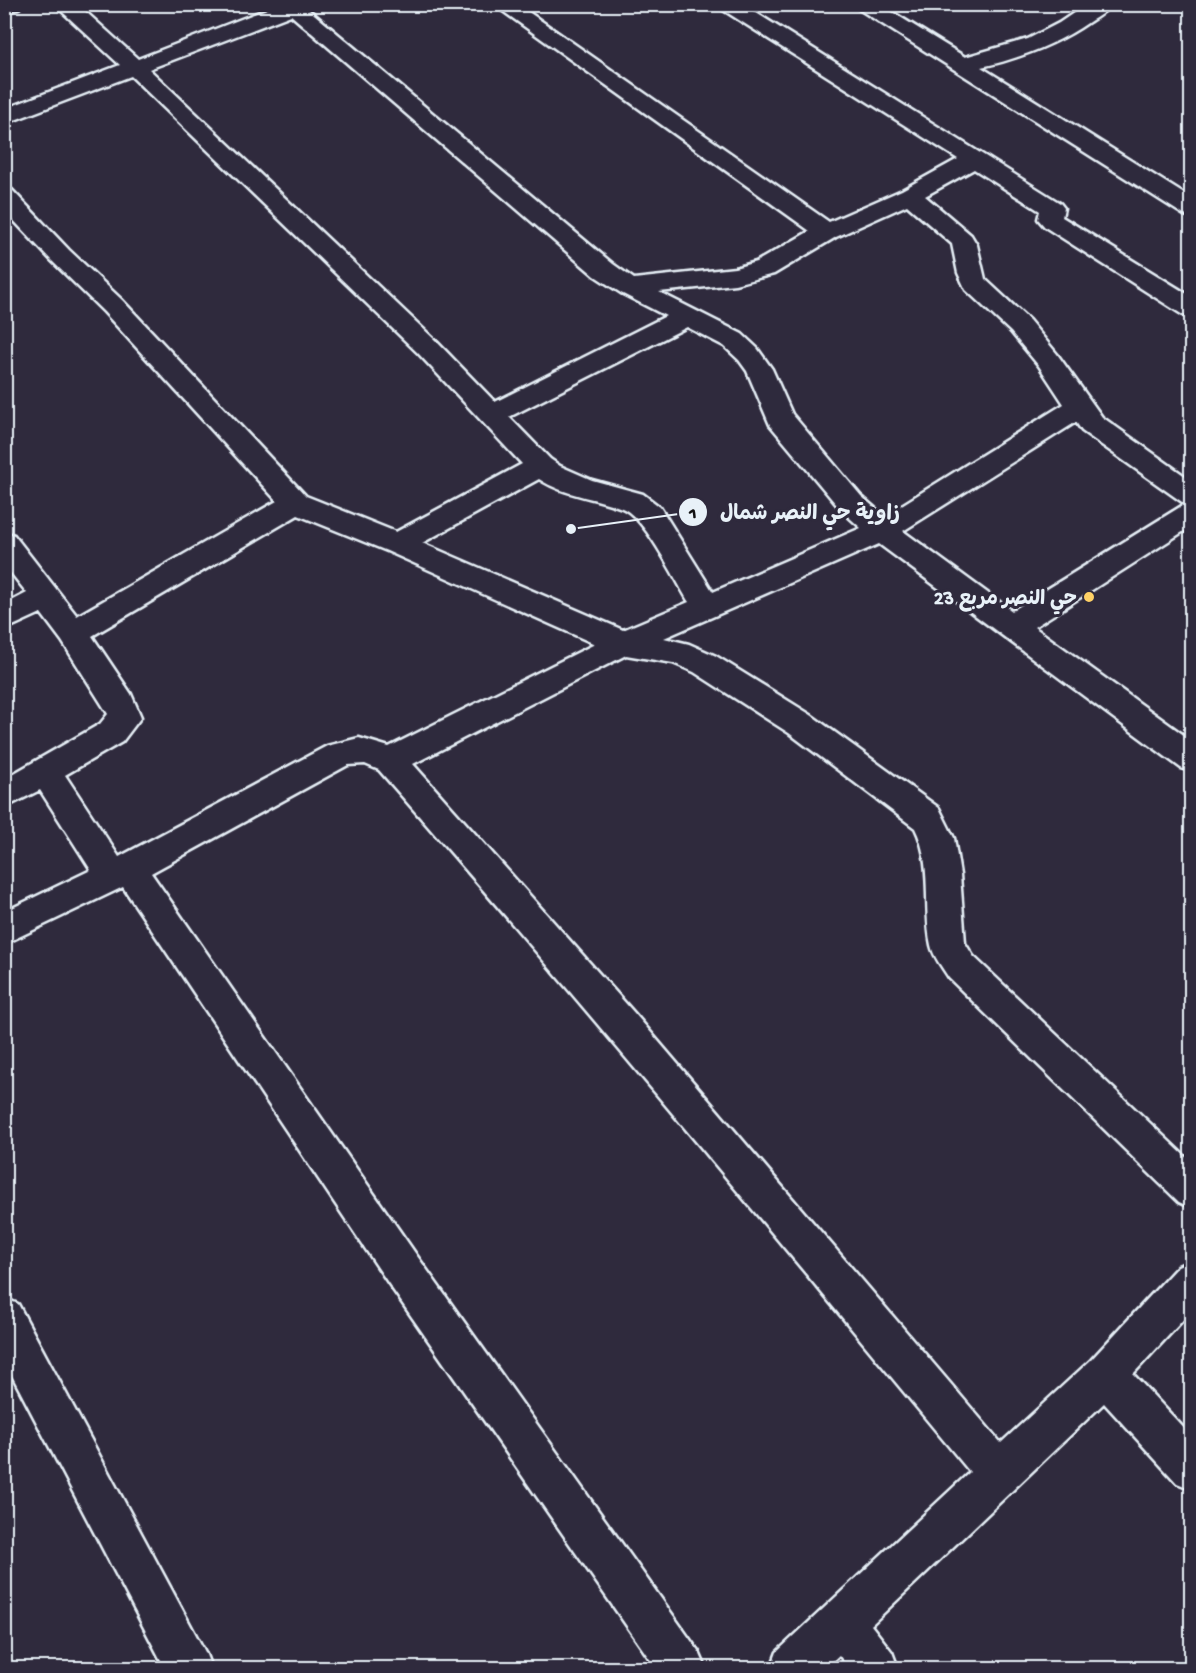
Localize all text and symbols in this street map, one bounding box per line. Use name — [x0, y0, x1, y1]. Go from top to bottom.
callout: زاوية حي النصر شمال — [678, 492, 912, 531]
text: زاوية حي النصر شمال — [720, 502, 900, 531]
text: 1 — [688, 504, 697, 525]
place label: حي النصر مربع 23 — [934, 588, 1077, 615]
marker: حي النصر مربع 23 — [1082, 590, 1096, 604]

